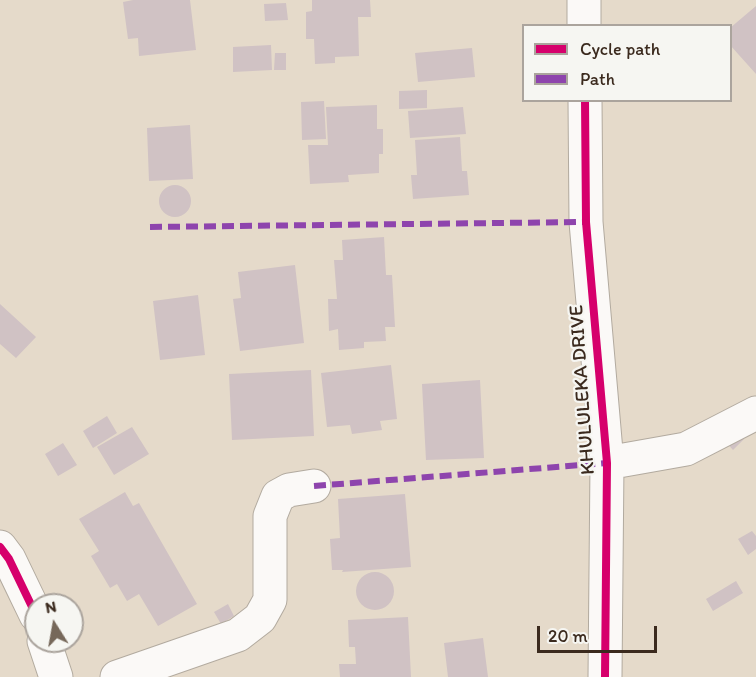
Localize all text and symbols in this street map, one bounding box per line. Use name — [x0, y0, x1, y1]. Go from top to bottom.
legend — [522, 24, 732, 102]
text: Cycle path — [580, 38, 660, 60]
text: Path — [580, 68, 615, 90]
street label: KHULULEKA DRIVE — [565, 304, 601, 476]
north arrow — [24, 593, 84, 653]
text: N — [44, 596, 58, 617]
scale bar — [540, 614, 660, 652]
text: 20 m — [548, 625, 588, 647]

